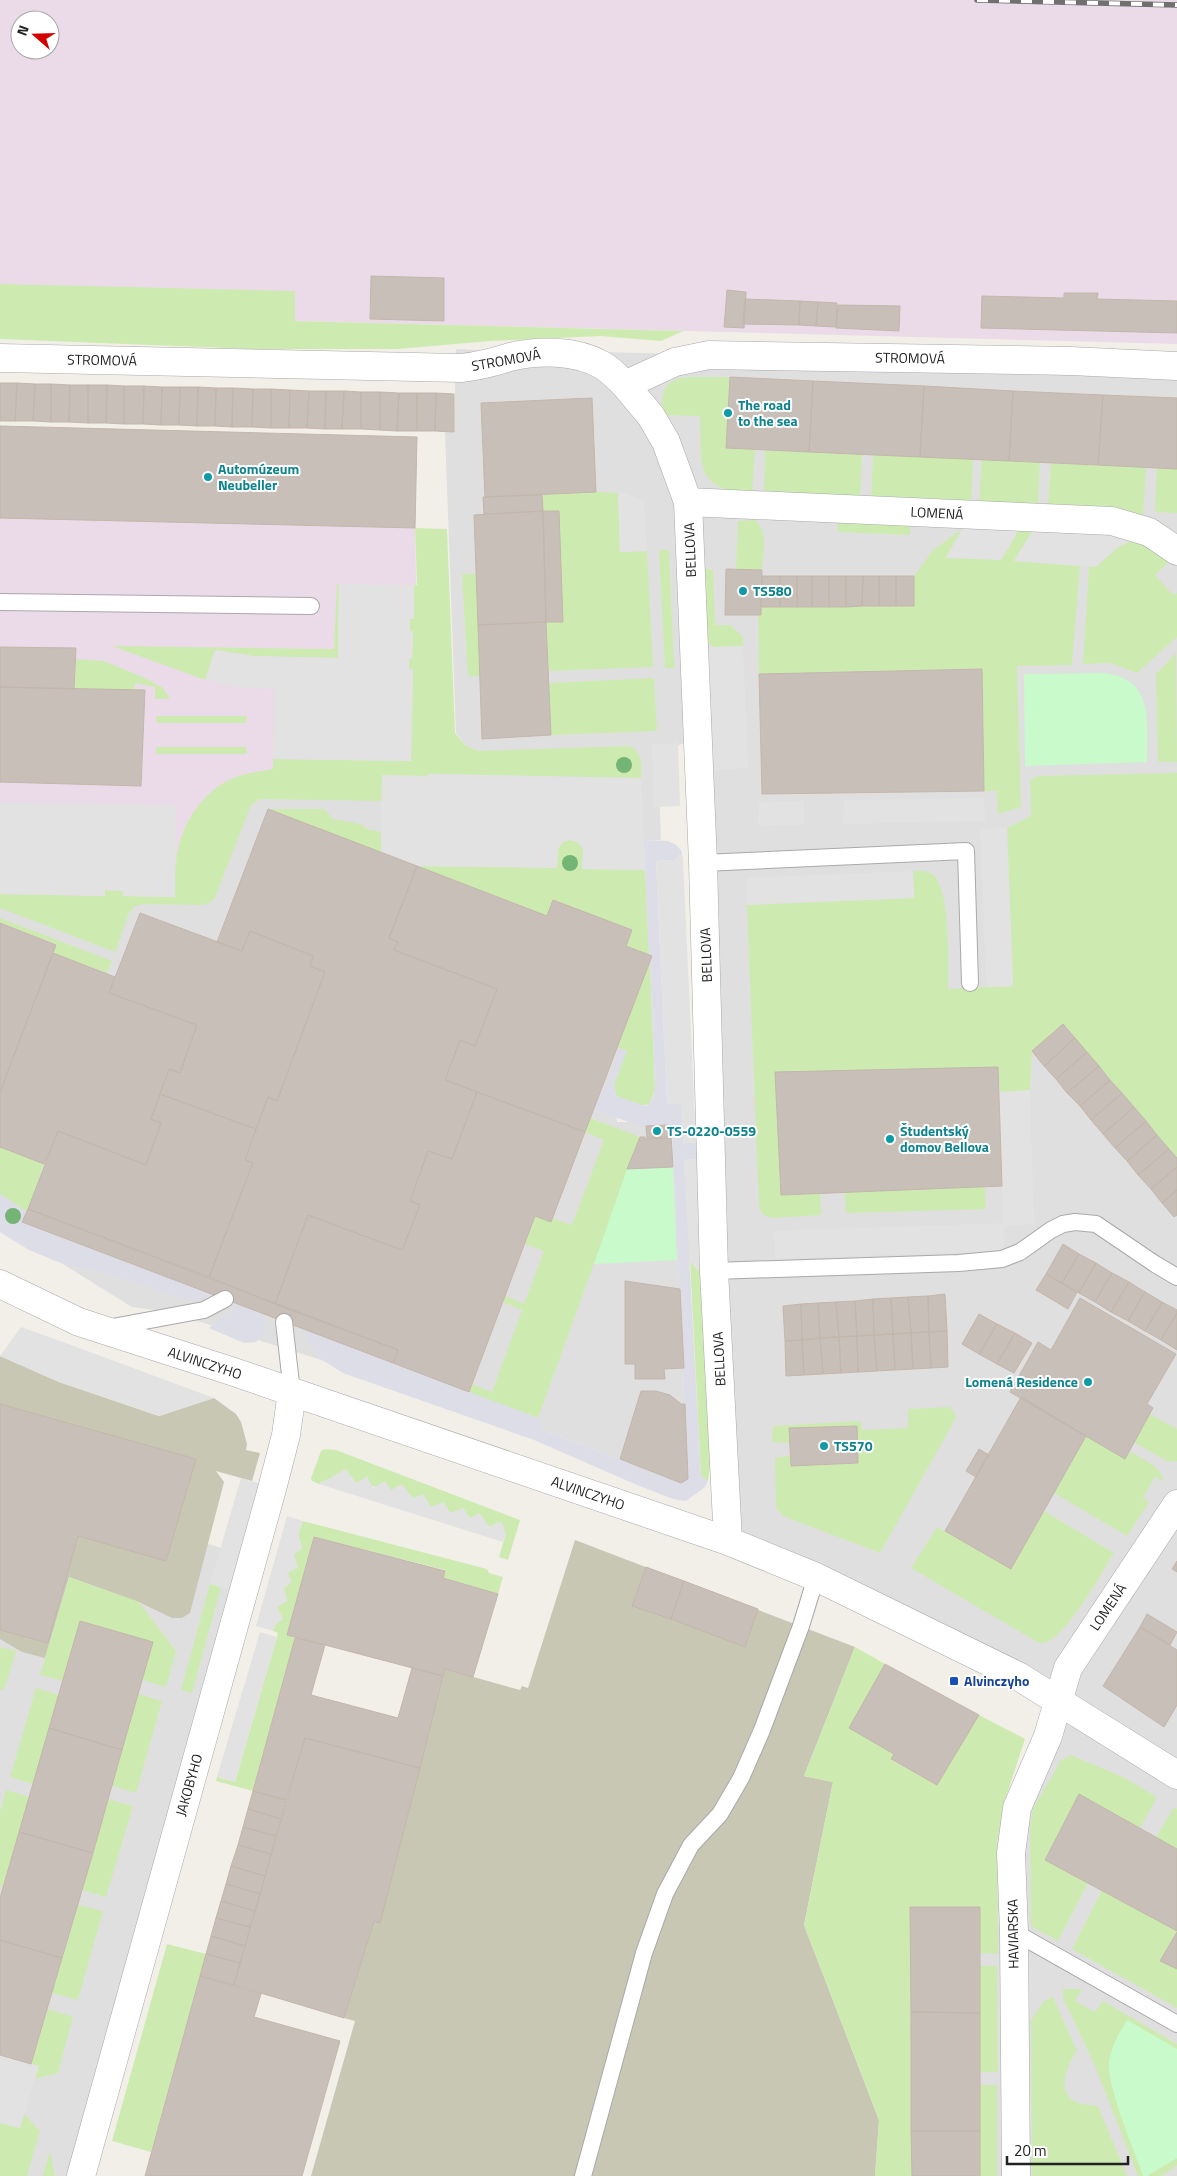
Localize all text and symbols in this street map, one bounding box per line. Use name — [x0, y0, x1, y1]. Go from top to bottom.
north arrow — [10, 10, 60, 60]
text: N — [11, 22, 34, 39]
street label: STROMOVÁ — [470, 343, 543, 376]
street label: STROMOVÁ — [875, 346, 946, 369]
street label: STROMOVÁ — [67, 348, 138, 371]
place label: The road to the sea — [738, 394, 798, 431]
marker: The road to the sea — [722, 407, 734, 419]
place label: Automúzeum Neubeller — [218, 458, 299, 495]
marker: Automúzeum Neubeller — [202, 471, 214, 483]
street label: LOMENÁ — [910, 501, 965, 524]
street label: BELLOVA — [678, 522, 701, 578]
place label: TS580 — [753, 580, 792, 601]
marker: TS580 — [737, 585, 749, 597]
street label: BELLOVA — [694, 927, 717, 983]
place label: TS-0220-0559 — [667, 1120, 756, 1141]
place label: Študentský domov Bellova — [900, 1120, 989, 1157]
marker: TS-0220-0559 — [651, 1125, 663, 1137]
marker: Študentský domov Bellova — [884, 1133, 896, 1145]
street label: BELLOVA — [707, 1331, 730, 1387]
street label: ALVINCZYHO — [165, 1341, 245, 1384]
place label: Lomená Residence — [965, 1371, 1078, 1392]
marker: Lomená Residence — [1082, 1376, 1094, 1388]
place label: TS570 — [834, 1435, 873, 1456]
marker: TS570 — [818, 1440, 830, 1452]
street label: ALVINCZYHO — [549, 1470, 628, 1515]
street label: LOMENÁ — [1084, 1578, 1131, 1635]
place label: Alvinczyho — [964, 1670, 1029, 1691]
marker: Alvinczyho — [948, 1675, 960, 1687]
street label: JAKOBYHO — [170, 1751, 207, 1818]
street label: HAVIARSKA — [1001, 1898, 1024, 1969]
scale bar — [1007, 2134, 1128, 2166]
text: 20 m — [1014, 2139, 1047, 2162]

